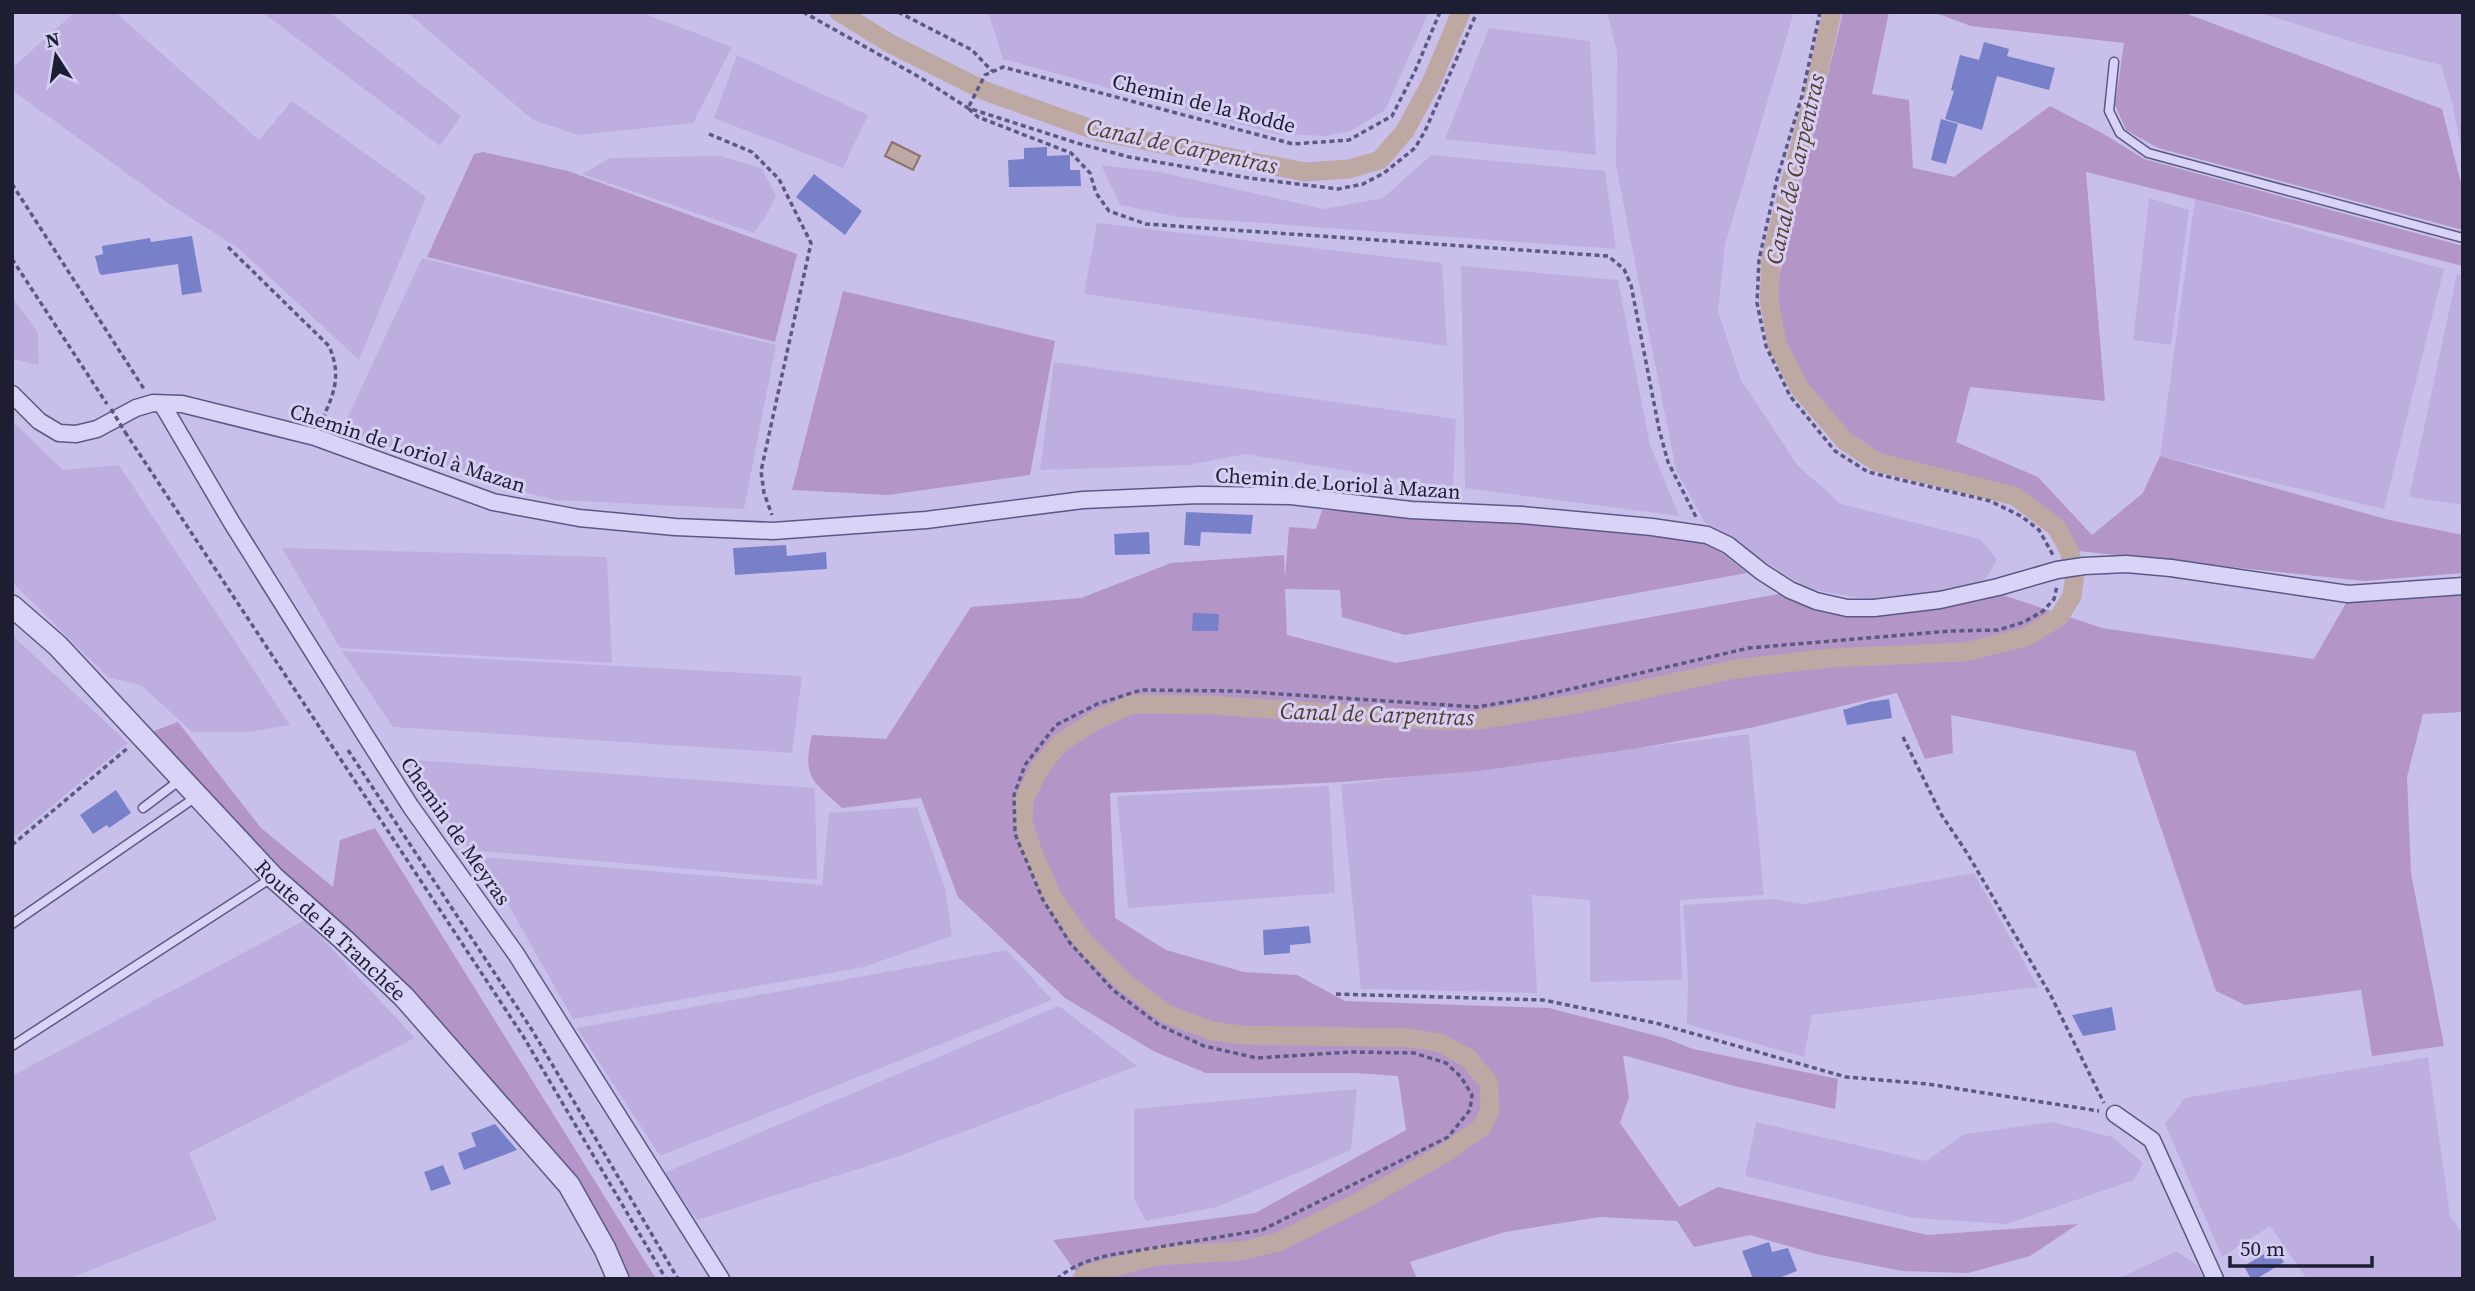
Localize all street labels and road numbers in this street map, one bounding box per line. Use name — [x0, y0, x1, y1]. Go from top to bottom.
street label: Chemin de la Rodde — [1109, 66, 1299, 140]
street label: Chemin de Loriol à Mazan — [286, 396, 530, 500]
street label: Chemin de Loriol à Mazan — [1214, 460, 1462, 506]
street label: Chemin de Meyras — [394, 751, 518, 911]
street label: Route de la Tranchée — [249, 853, 413, 1007]

